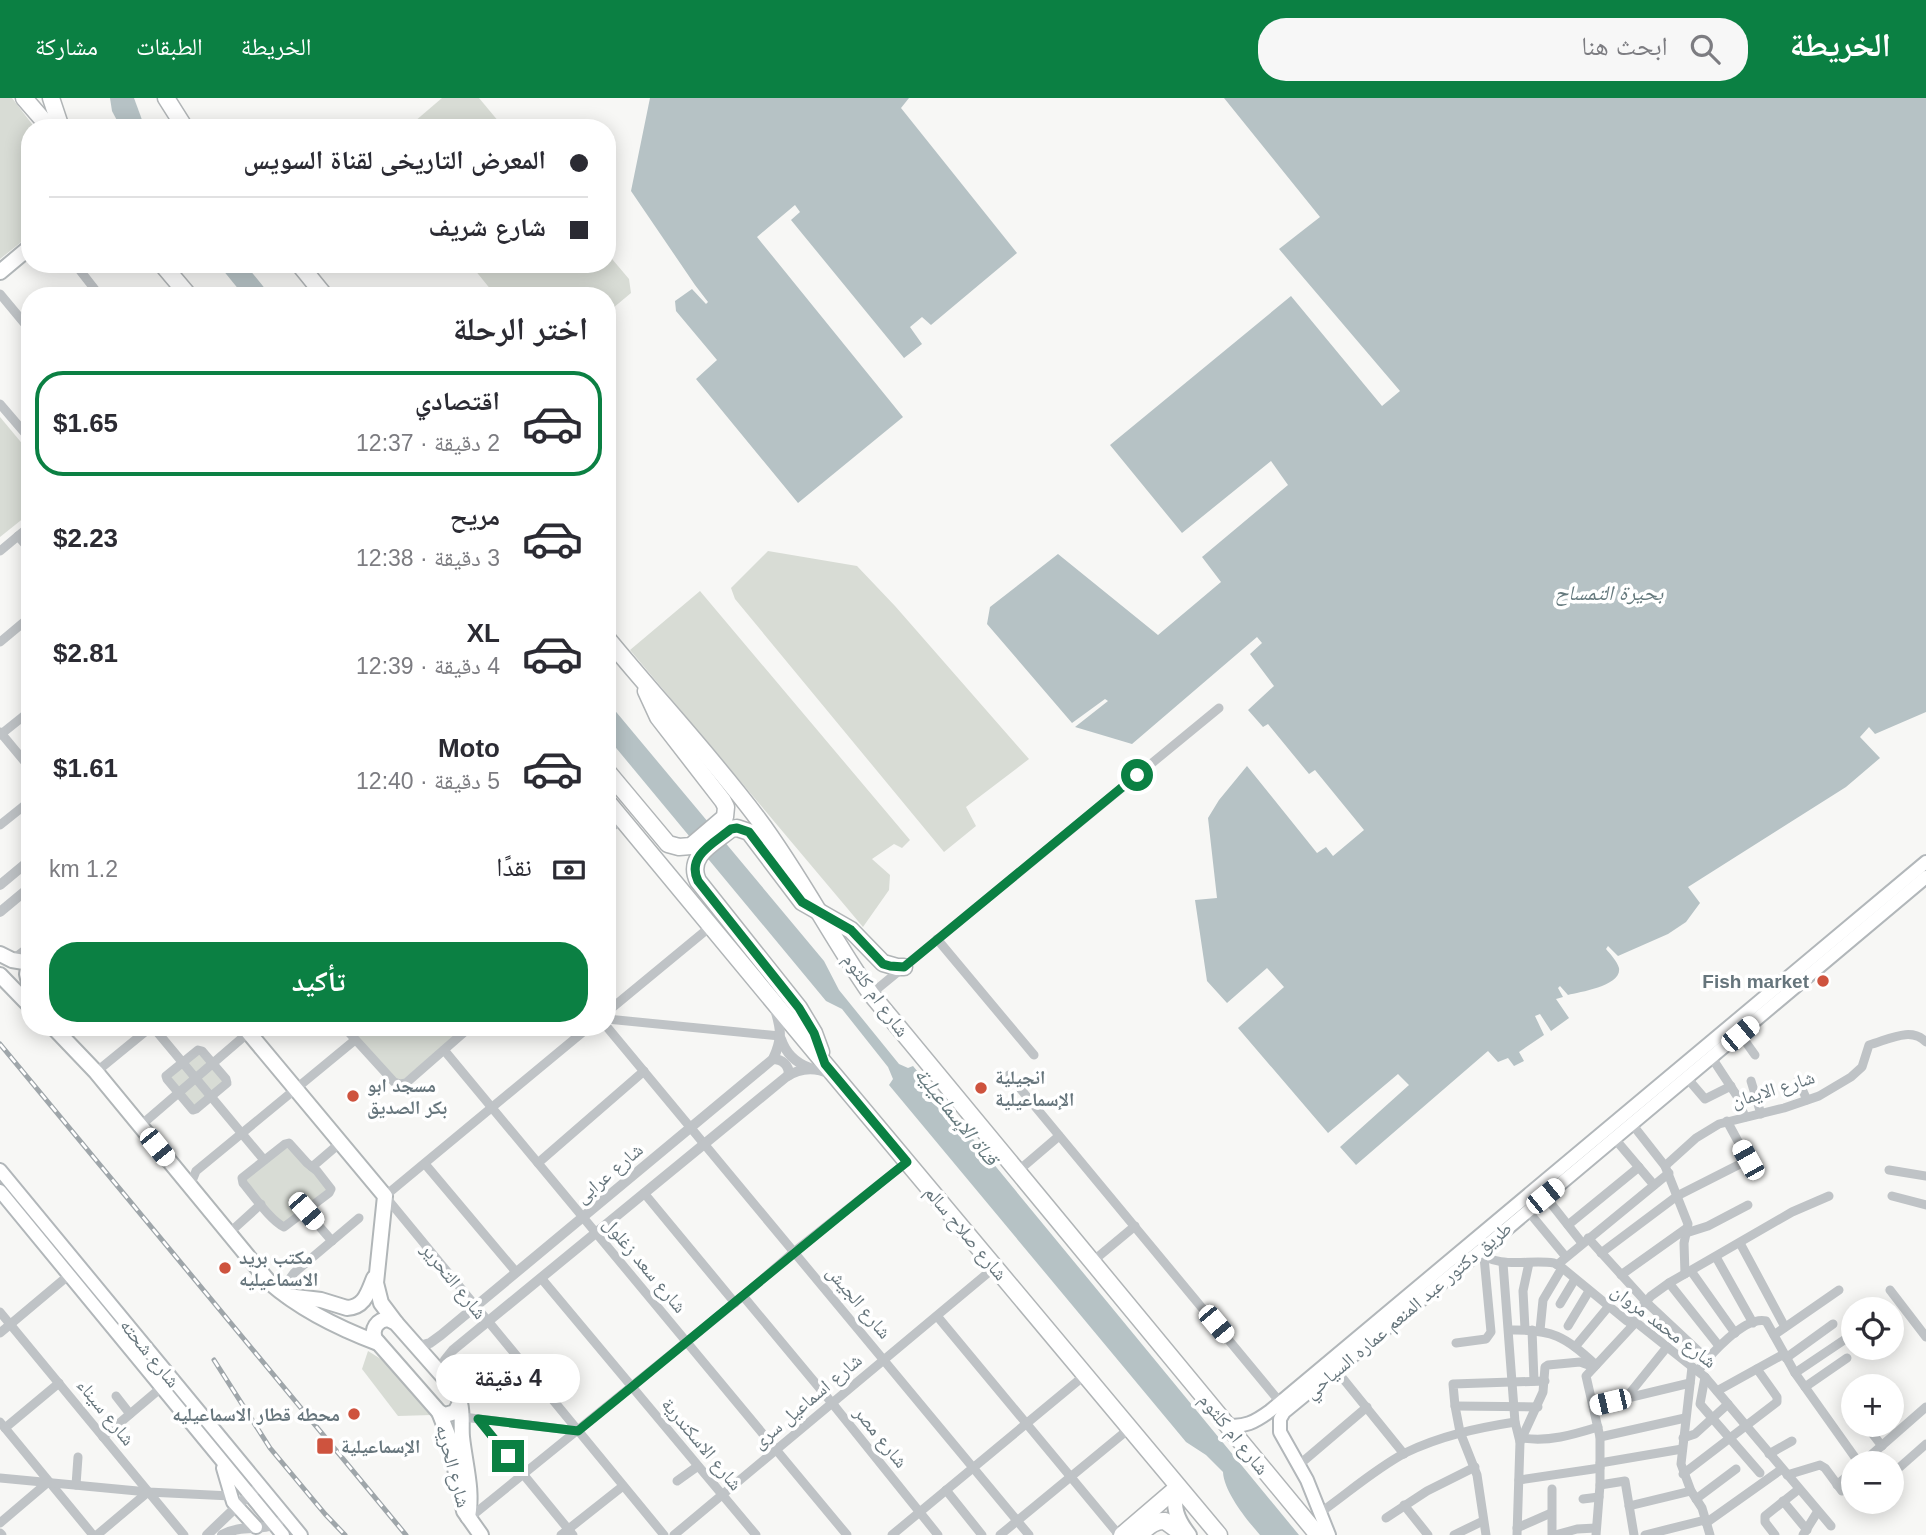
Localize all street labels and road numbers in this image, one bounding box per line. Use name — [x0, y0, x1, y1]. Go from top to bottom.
street label: شارع ام كلثوم — [836, 949, 913, 1043]
street label: شارع الايمان — [1729, 1066, 1818, 1113]
street label: شارع عرابى — [571, 1139, 648, 1208]
street label: شارع صلاح سالم — [919, 1182, 1012, 1286]
street label: شارع سعد زغلول — [598, 1213, 691, 1318]
street label: طريق دكتور عبد المنعم عماره السياحي — [1300, 1217, 1519, 1406]
street label: شارع التحرير — [416, 1238, 491, 1324]
street label: شارع الجيش — [822, 1261, 896, 1343]
street label: شارع محمد مروان — [1607, 1280, 1721, 1373]
street label: شارع شحته — [115, 1315, 184, 1392]
street label: شارع اسماعيل سرى — [748, 1349, 866, 1454]
street label: شارع سيناء — [72, 1375, 139, 1450]
street label: شارع ام كلثوم — [1193, 1389, 1273, 1481]
street label: شارع الاسكندرية — [657, 1394, 747, 1495]
street label: شارع مصر — [849, 1401, 912, 1472]
street label: شارع الحريه — [431, 1422, 474, 1510]

